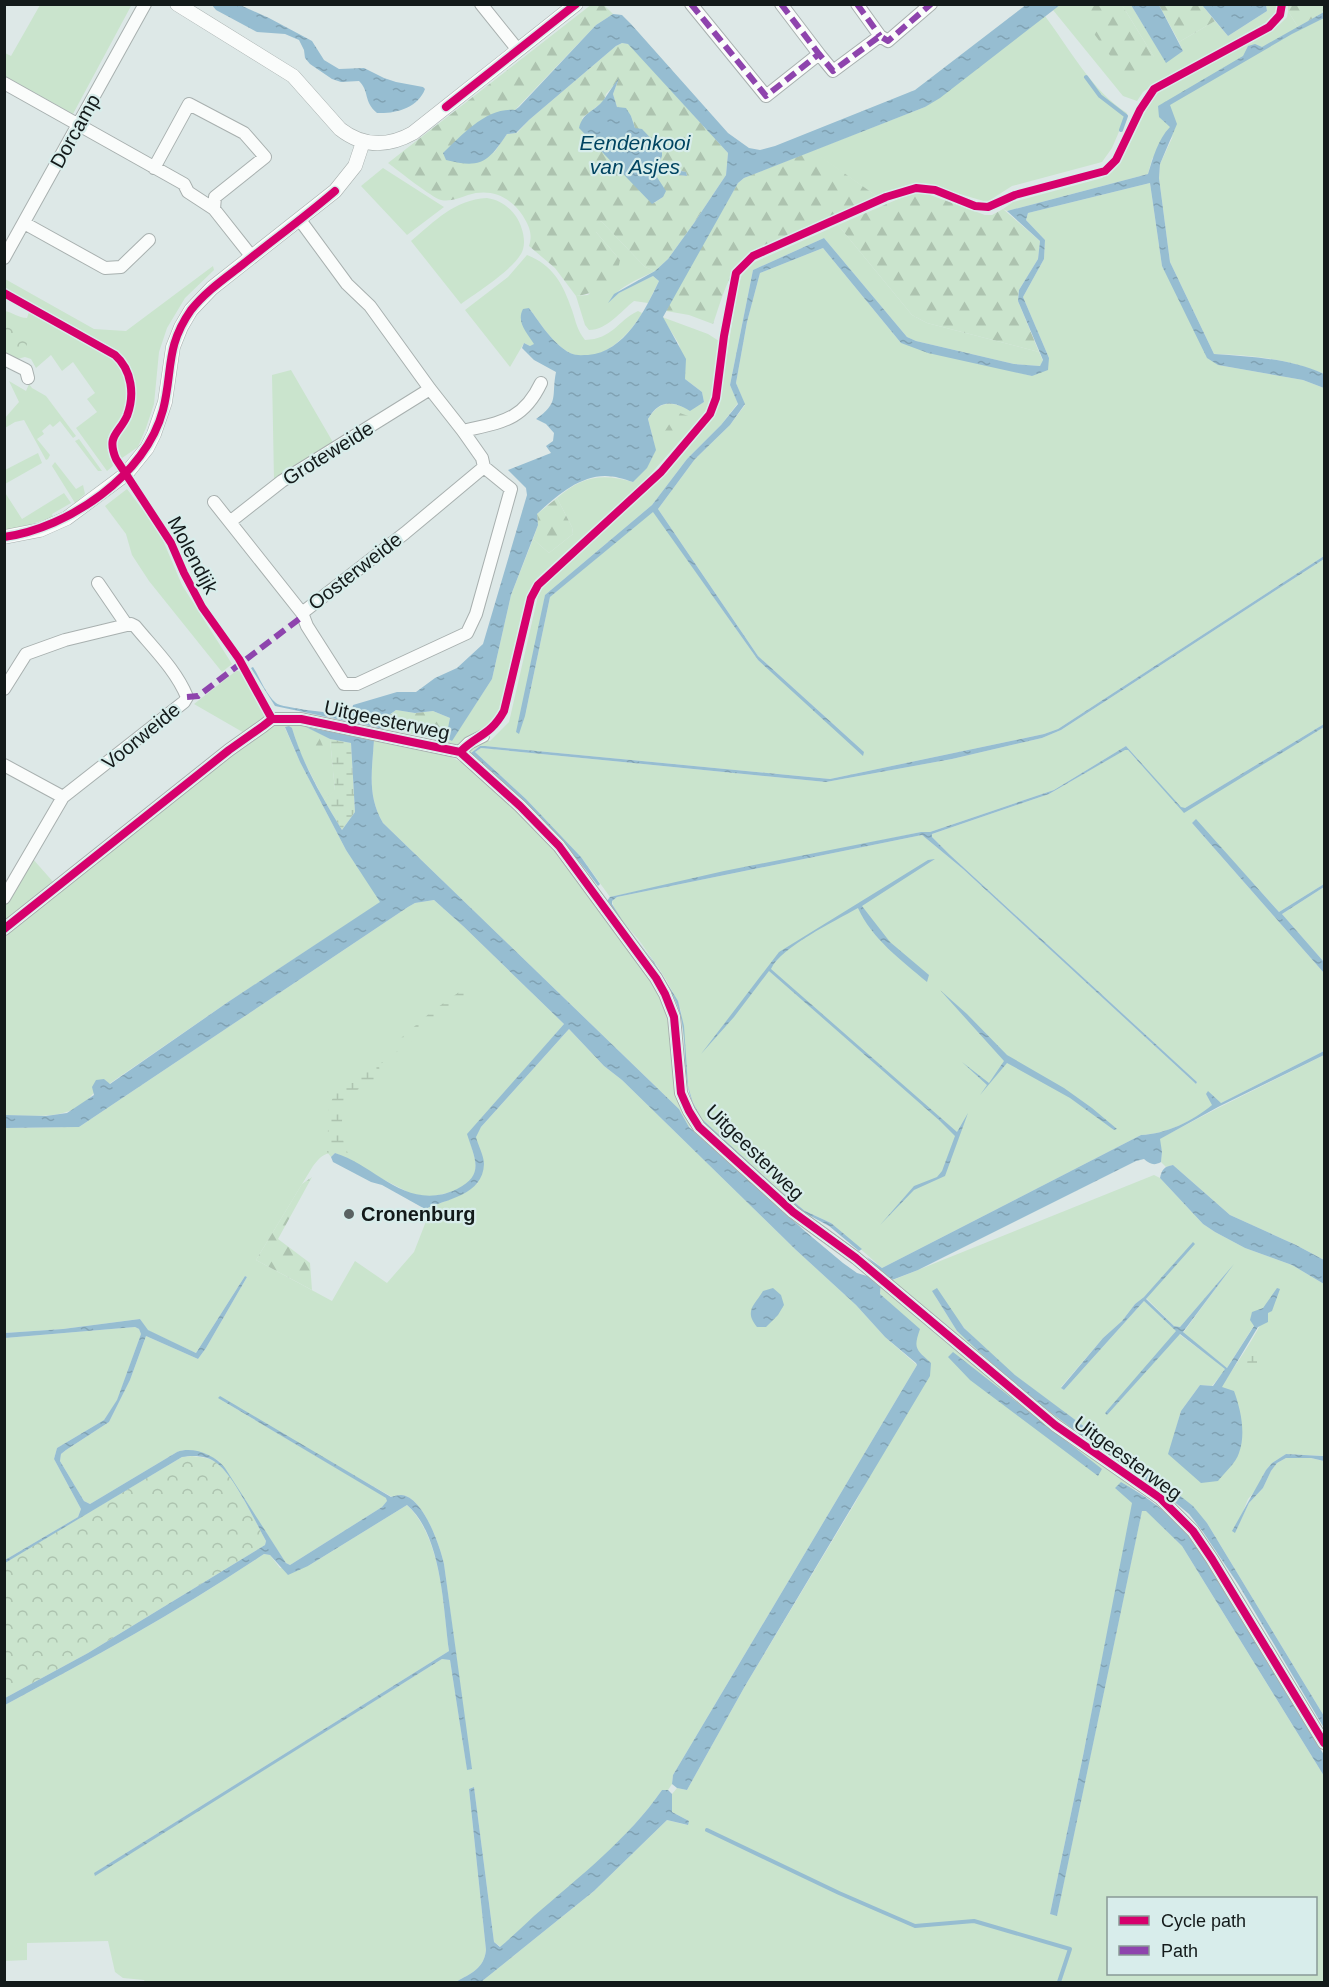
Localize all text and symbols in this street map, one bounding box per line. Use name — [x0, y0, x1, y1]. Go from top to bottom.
street label: Dorcamp — [46, 90, 104, 172]
water label: Eendenkooi van Asjes — [580, 131, 692, 178]
street label: Groteweide — [279, 417, 377, 489]
street label: Molendijk — [163, 513, 223, 598]
street label: Oosterweide — [304, 528, 406, 614]
street label: Uitgeesterweg — [322, 696, 452, 744]
street label: Voorweide — [98, 698, 184, 774]
street label: Uitgeesterweg — [701, 1100, 809, 1204]
place label: Cronenburg — [361, 1203, 475, 1225]
marker: Cronenburg — [342, 1207, 356, 1221]
street label: Uitgeesterweg — [1070, 1412, 1186, 1504]
legend — [1107, 1897, 1317, 1975]
text: Cycle path — [1161, 1911, 1246, 1931]
text: Path — [1161, 1941, 1198, 1961]

